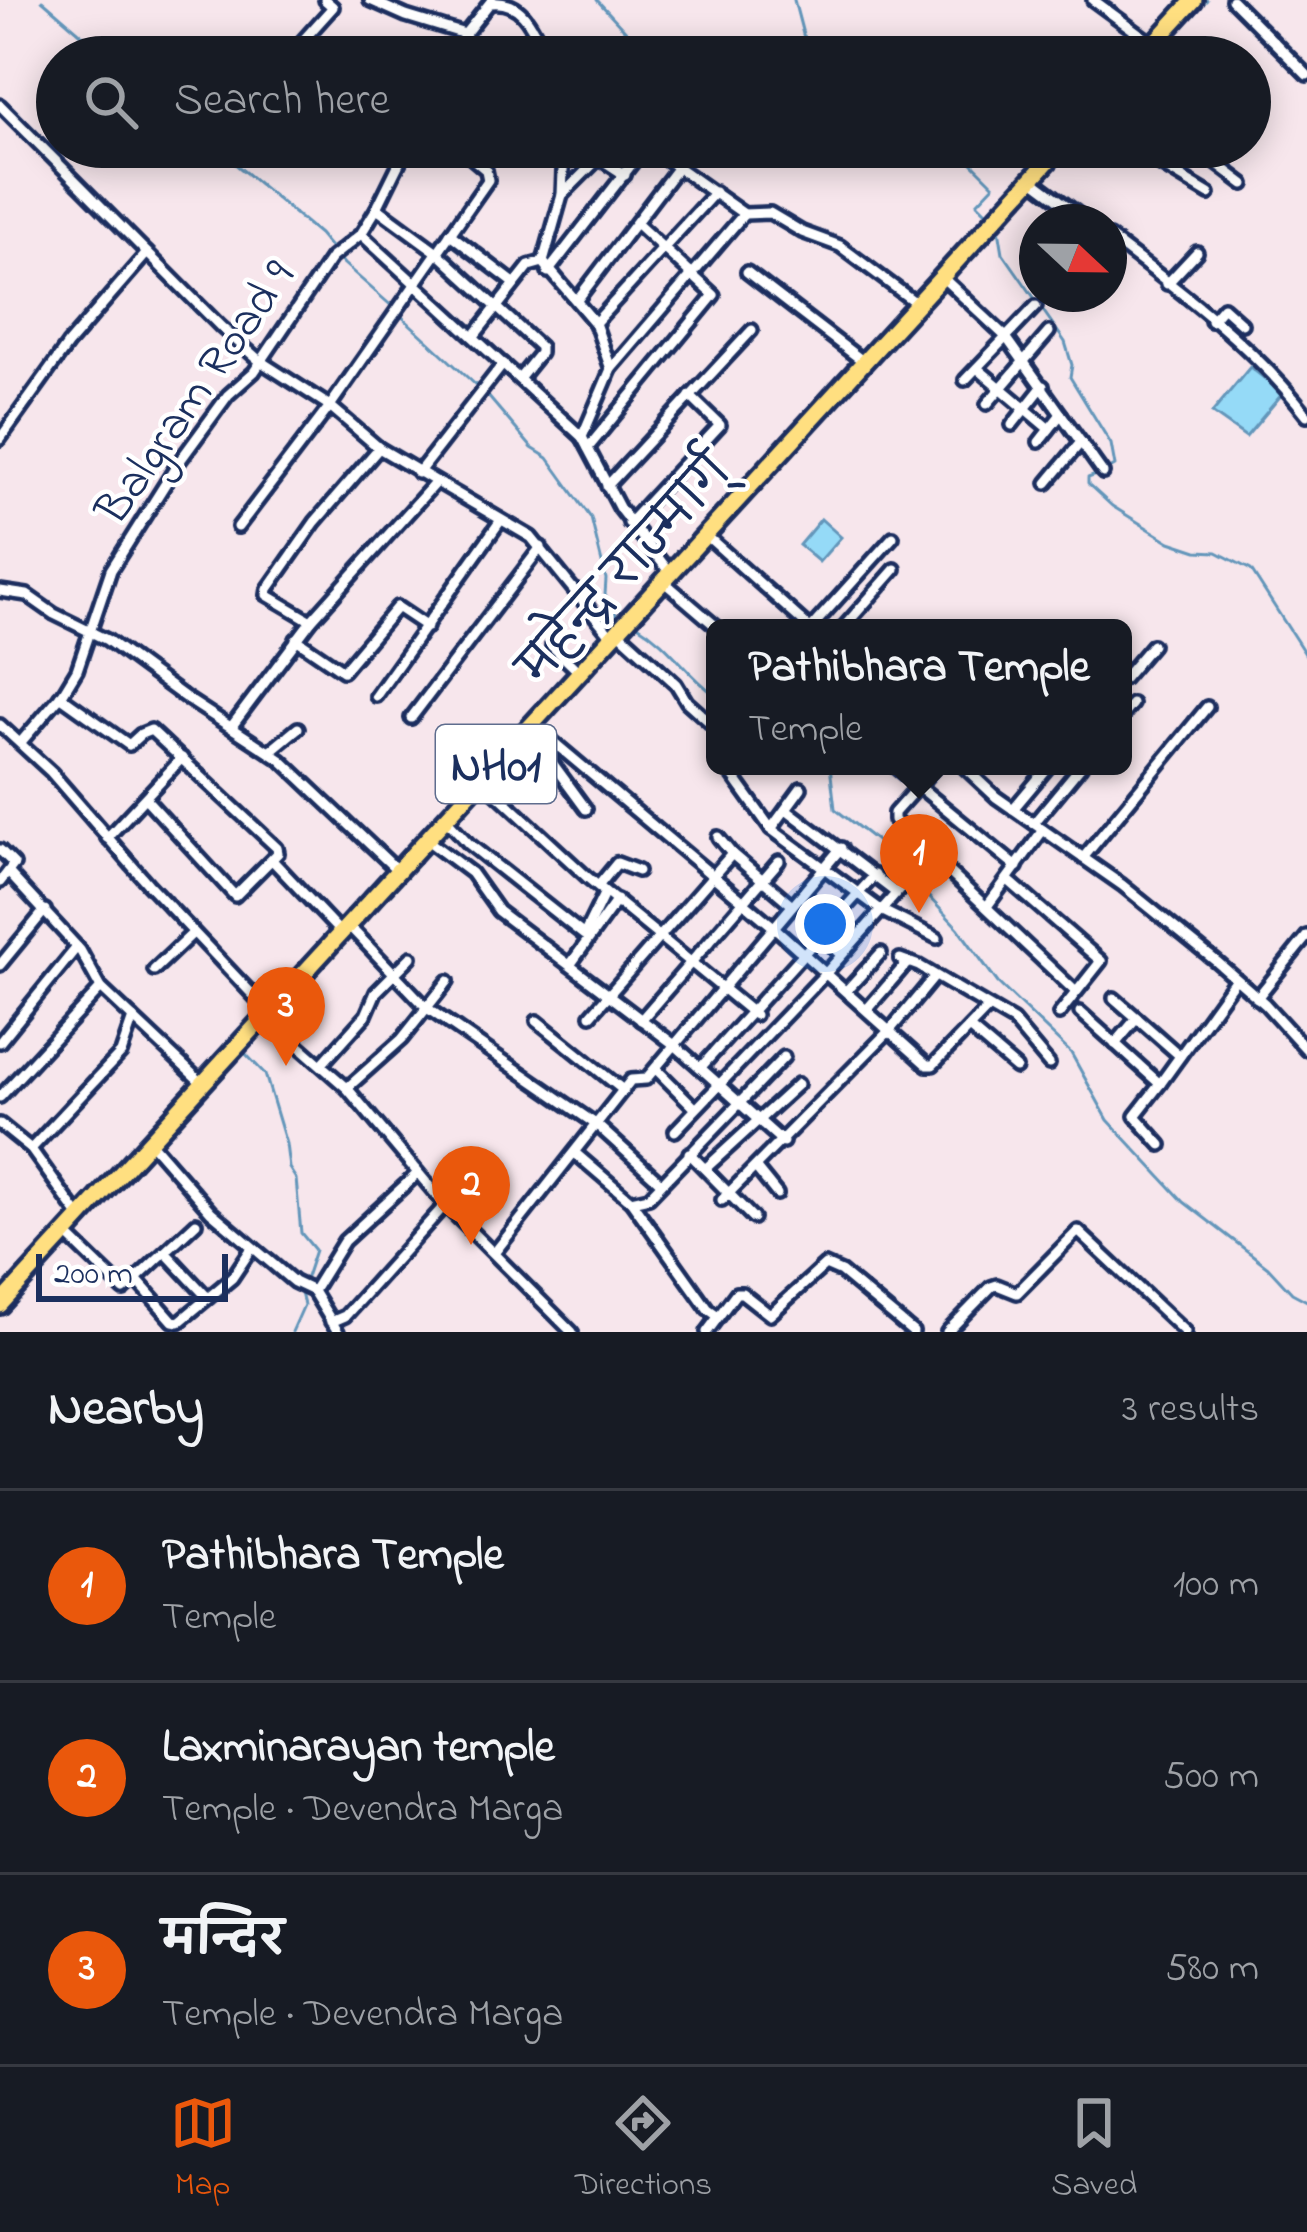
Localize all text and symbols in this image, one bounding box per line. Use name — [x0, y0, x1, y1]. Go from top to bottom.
search box — [36, 36, 1271, 168]
icon: search — [78, 69, 144, 135]
text: Search here — [174, 69, 390, 135]
north arrow — [1019, 204, 1127, 312]
street label: Balgram Road 9 — [79, 247, 315, 542]
street label: महेन्द्र राज्मार्ग् — [496, 432, 752, 705]
popup — [706, 619, 1132, 775]
text: Pathibhara Temple — [748, 636, 1090, 702]
text: Temple — [748, 702, 862, 759]
road number: NH01 — [436, 725, 556, 803]
pin: 1 — [880, 814, 958, 913]
your location — [795, 894, 855, 954]
pin: 3 — [247, 967, 325, 1066]
pin: 2 — [432, 1146, 510, 1245]
scale bar — [36, 1248, 228, 1301]
text: 200 m — [54, 1251, 133, 1299]
text: Nearby — [48, 1373, 204, 1448]
text: 3 results — [1122, 1382, 1259, 1439]
text: Pathibhara Temple — [162, 1524, 504, 1590]
text: 1 — [81, 1557, 93, 1614]
text: 100 m — [1173, 1557, 1259, 1614]
text: Temple — [162, 1590, 276, 1647]
text: Laxminarayan temple — [162, 1716, 555, 1782]
text: 2 — [77, 1749, 97, 1806]
text: 500 m — [1163, 1749, 1259, 1806]
text: Temple · Devendra Marga — [162, 1782, 563, 1839]
text: मन्दिर — [162, 1909, 284, 1975]
text: 3 — [79, 1941, 95, 1998]
text: 580 m — [1165, 1941, 1259, 1998]
text: Temple · Devendra Marga — [162, 1987, 563, 2044]
tab: Map — [170, 2090, 236, 2210]
tab: Directions — [575, 2090, 712, 2210]
tab: Saved — [1051, 2090, 1137, 2210]

